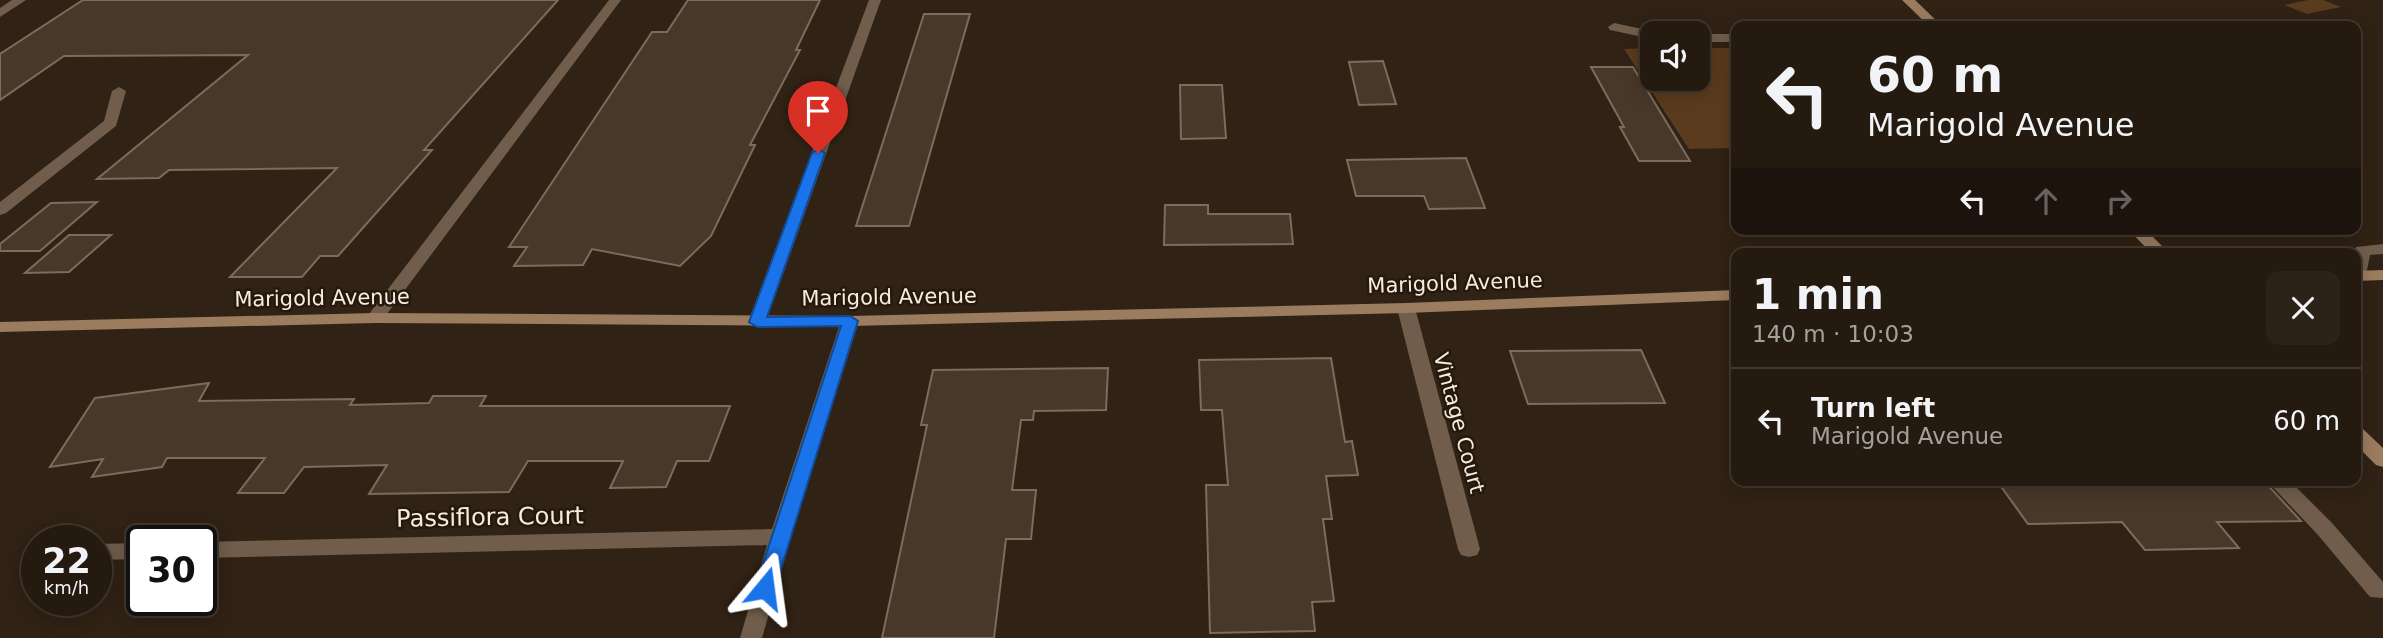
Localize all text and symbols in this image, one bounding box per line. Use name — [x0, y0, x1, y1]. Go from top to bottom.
map controls — [1640, 21, 1710, 91]
button: sound — [1640, 21, 1710, 91]
text: 60 m — [1867, 47, 2003, 104]
icon: left — [1752, 49, 1843, 140]
pin — [788, 81, 848, 153]
icon: arrive — [799, 92, 837, 130]
text: Marigold Avenue — [1867, 106, 2134, 144]
icon: left — [1954, 182, 1992, 220]
icon: ahead — [2027, 182, 2065, 220]
icon: right — [2100, 182, 2138, 220]
street label: Marigold Avenue — [1367, 268, 1543, 298]
text: 1 min — [1752, 270, 1884, 319]
button: close — [2266, 271, 2340, 345]
street label: Marigold Avenue — [801, 283, 977, 311]
street label: Marigold Avenue — [234, 284, 410, 312]
text: 140 m · 10:03 — [1752, 321, 1914, 347]
street label: Vintage Court — [1429, 350, 1489, 496]
text: Turn left — [1811, 393, 1935, 423]
icon: left — [1752, 402, 1790, 440]
text: 60 m — [2273, 406, 2340, 436]
text: Marigold Avenue — [1811, 423, 2003, 449]
street label: Passiflora Court — [396, 501, 584, 533]
speed limit sign: 30 — [126, 525, 217, 616]
text: 22 — [42, 541, 91, 581]
position arrow — [728, 551, 802, 625]
text: km/h — [44, 577, 89, 598]

